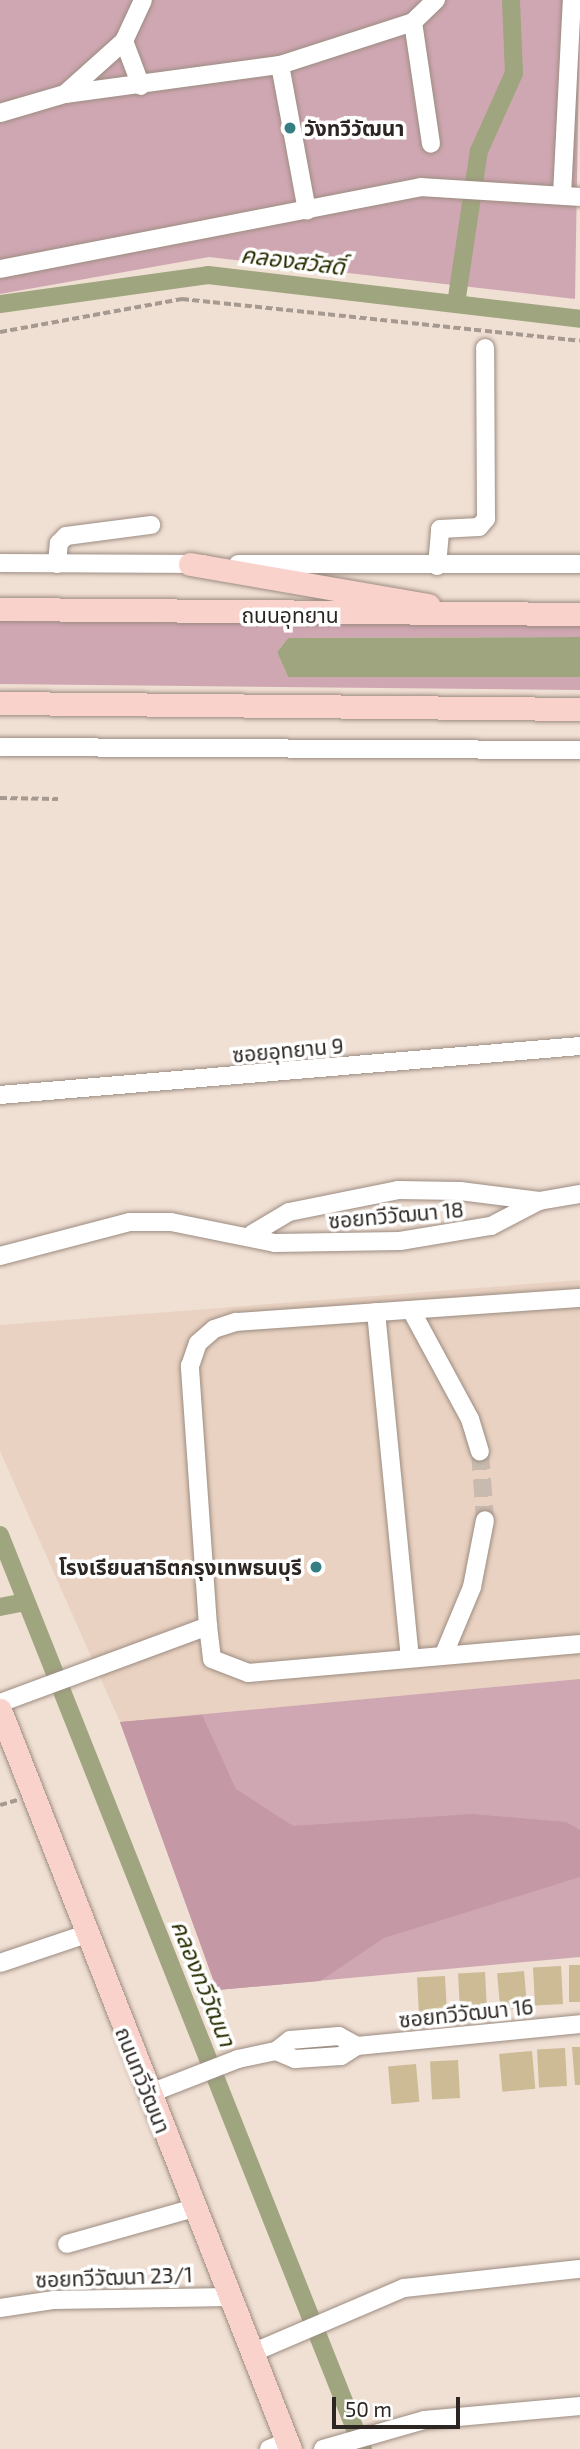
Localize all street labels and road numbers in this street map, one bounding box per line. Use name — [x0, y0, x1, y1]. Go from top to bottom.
street label: ถนนอุทยาน — [241, 602, 339, 628]
street label: ซอยอุทยาน 9 — [231, 1033, 345, 1067]
street label: ซอยทวีวัฒนา 18 — [327, 1197, 465, 1233]
street label: ซอยทวีวัฒนา 16 — [398, 1993, 534, 2033]
street label: ถนนทวีวัฒนา — [110, 2023, 176, 2137]
street label: ซอยทวีวัฒนา 23/1 — [35, 2262, 193, 2292]

